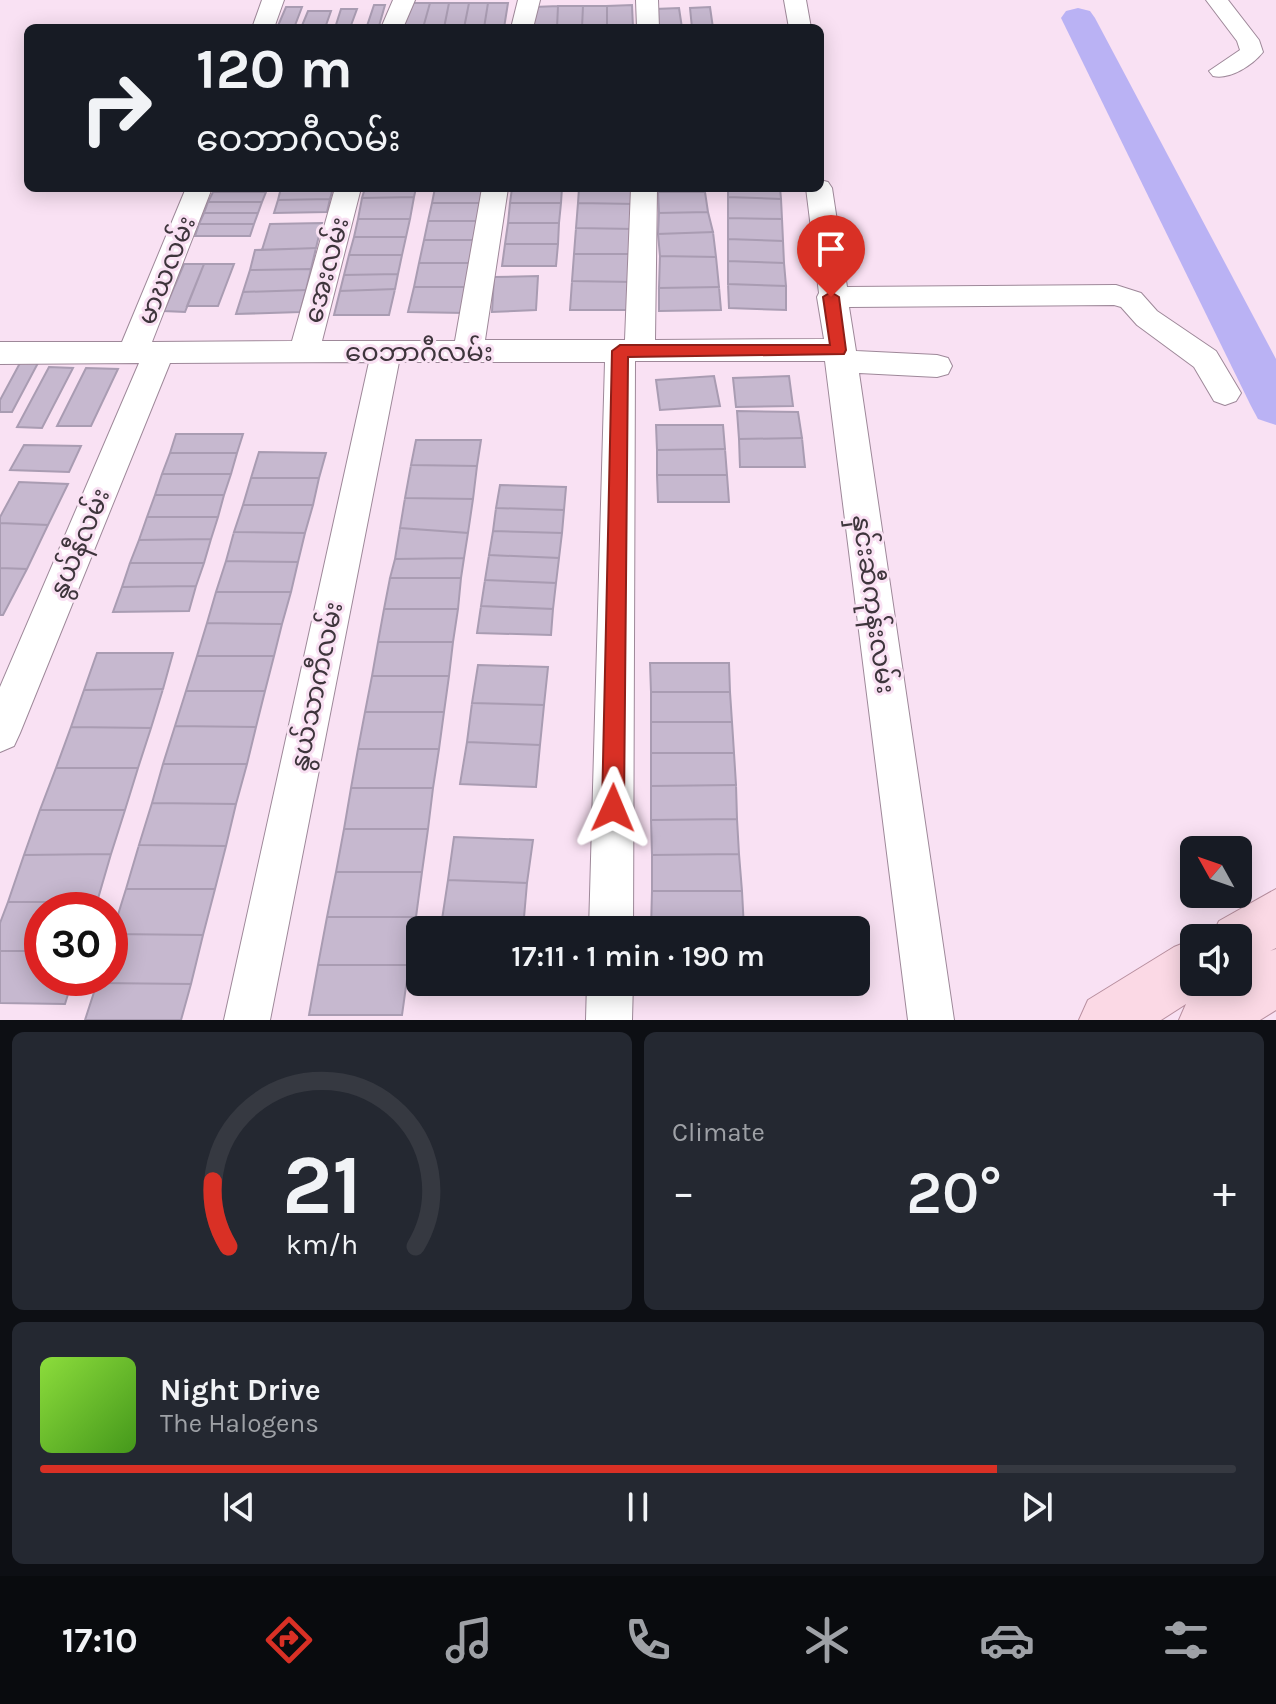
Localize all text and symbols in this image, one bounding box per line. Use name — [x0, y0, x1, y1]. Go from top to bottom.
text: 120 m — [196, 36, 353, 101]
icon: right — [64, 56, 168, 160]
text: ဝေဘာဂီလမ်း — [196, 118, 401, 160]
street label: မာဃလမ်း — [129, 211, 202, 329]
street label: အေးလမ်း — [296, 213, 356, 327]
pin — [797, 215, 865, 297]
icon: arrive — [809, 227, 853, 271]
street label: ဝေဘာဂီလမ်း — [345, 335, 493, 368]
street label: နွယ်နီလမ်း — [41, 483, 121, 605]
street label: နှင်းဆီကုန်းလမ်း — [841, 512, 903, 696]
street label: နွယ်သာကီလမ်း — [282, 598, 353, 774]
position arrow — [571, 766, 655, 850]
north arrow — [1180, 836, 1252, 908]
map controls — [1180, 836, 1252, 996]
speed limit sign: 30 — [24, 892, 128, 996]
button: sound — [1180, 924, 1252, 996]
text: 17:11 · 1 min · 190 m — [511, 938, 765, 974]
text: Climate — [672, 1117, 765, 1148]
text: 21 — [282, 1137, 362, 1234]
text: 20° — [906, 1158, 1002, 1228]
text: − — [672, 1167, 695, 1218]
text: + — [1213, 1167, 1236, 1218]
text: km/h — [286, 1228, 358, 1261]
text: Night Drive — [160, 1372, 321, 1408]
text: The Halogens — [160, 1408, 319, 1439]
icon: previous — [217, 1485, 261, 1529]
icon: pause — [616, 1485, 660, 1529]
icon: next — [1015, 1485, 1059, 1529]
icon: directions — [261, 1612, 317, 1668]
icon: music — [441, 1612, 497, 1668]
icon: phone — [620, 1612, 676, 1668]
icon: climate — [799, 1612, 855, 1668]
icon: car — [979, 1612, 1035, 1668]
icon: filters — [1158, 1612, 1214, 1668]
text: 17:10 — [62, 1619, 138, 1661]

